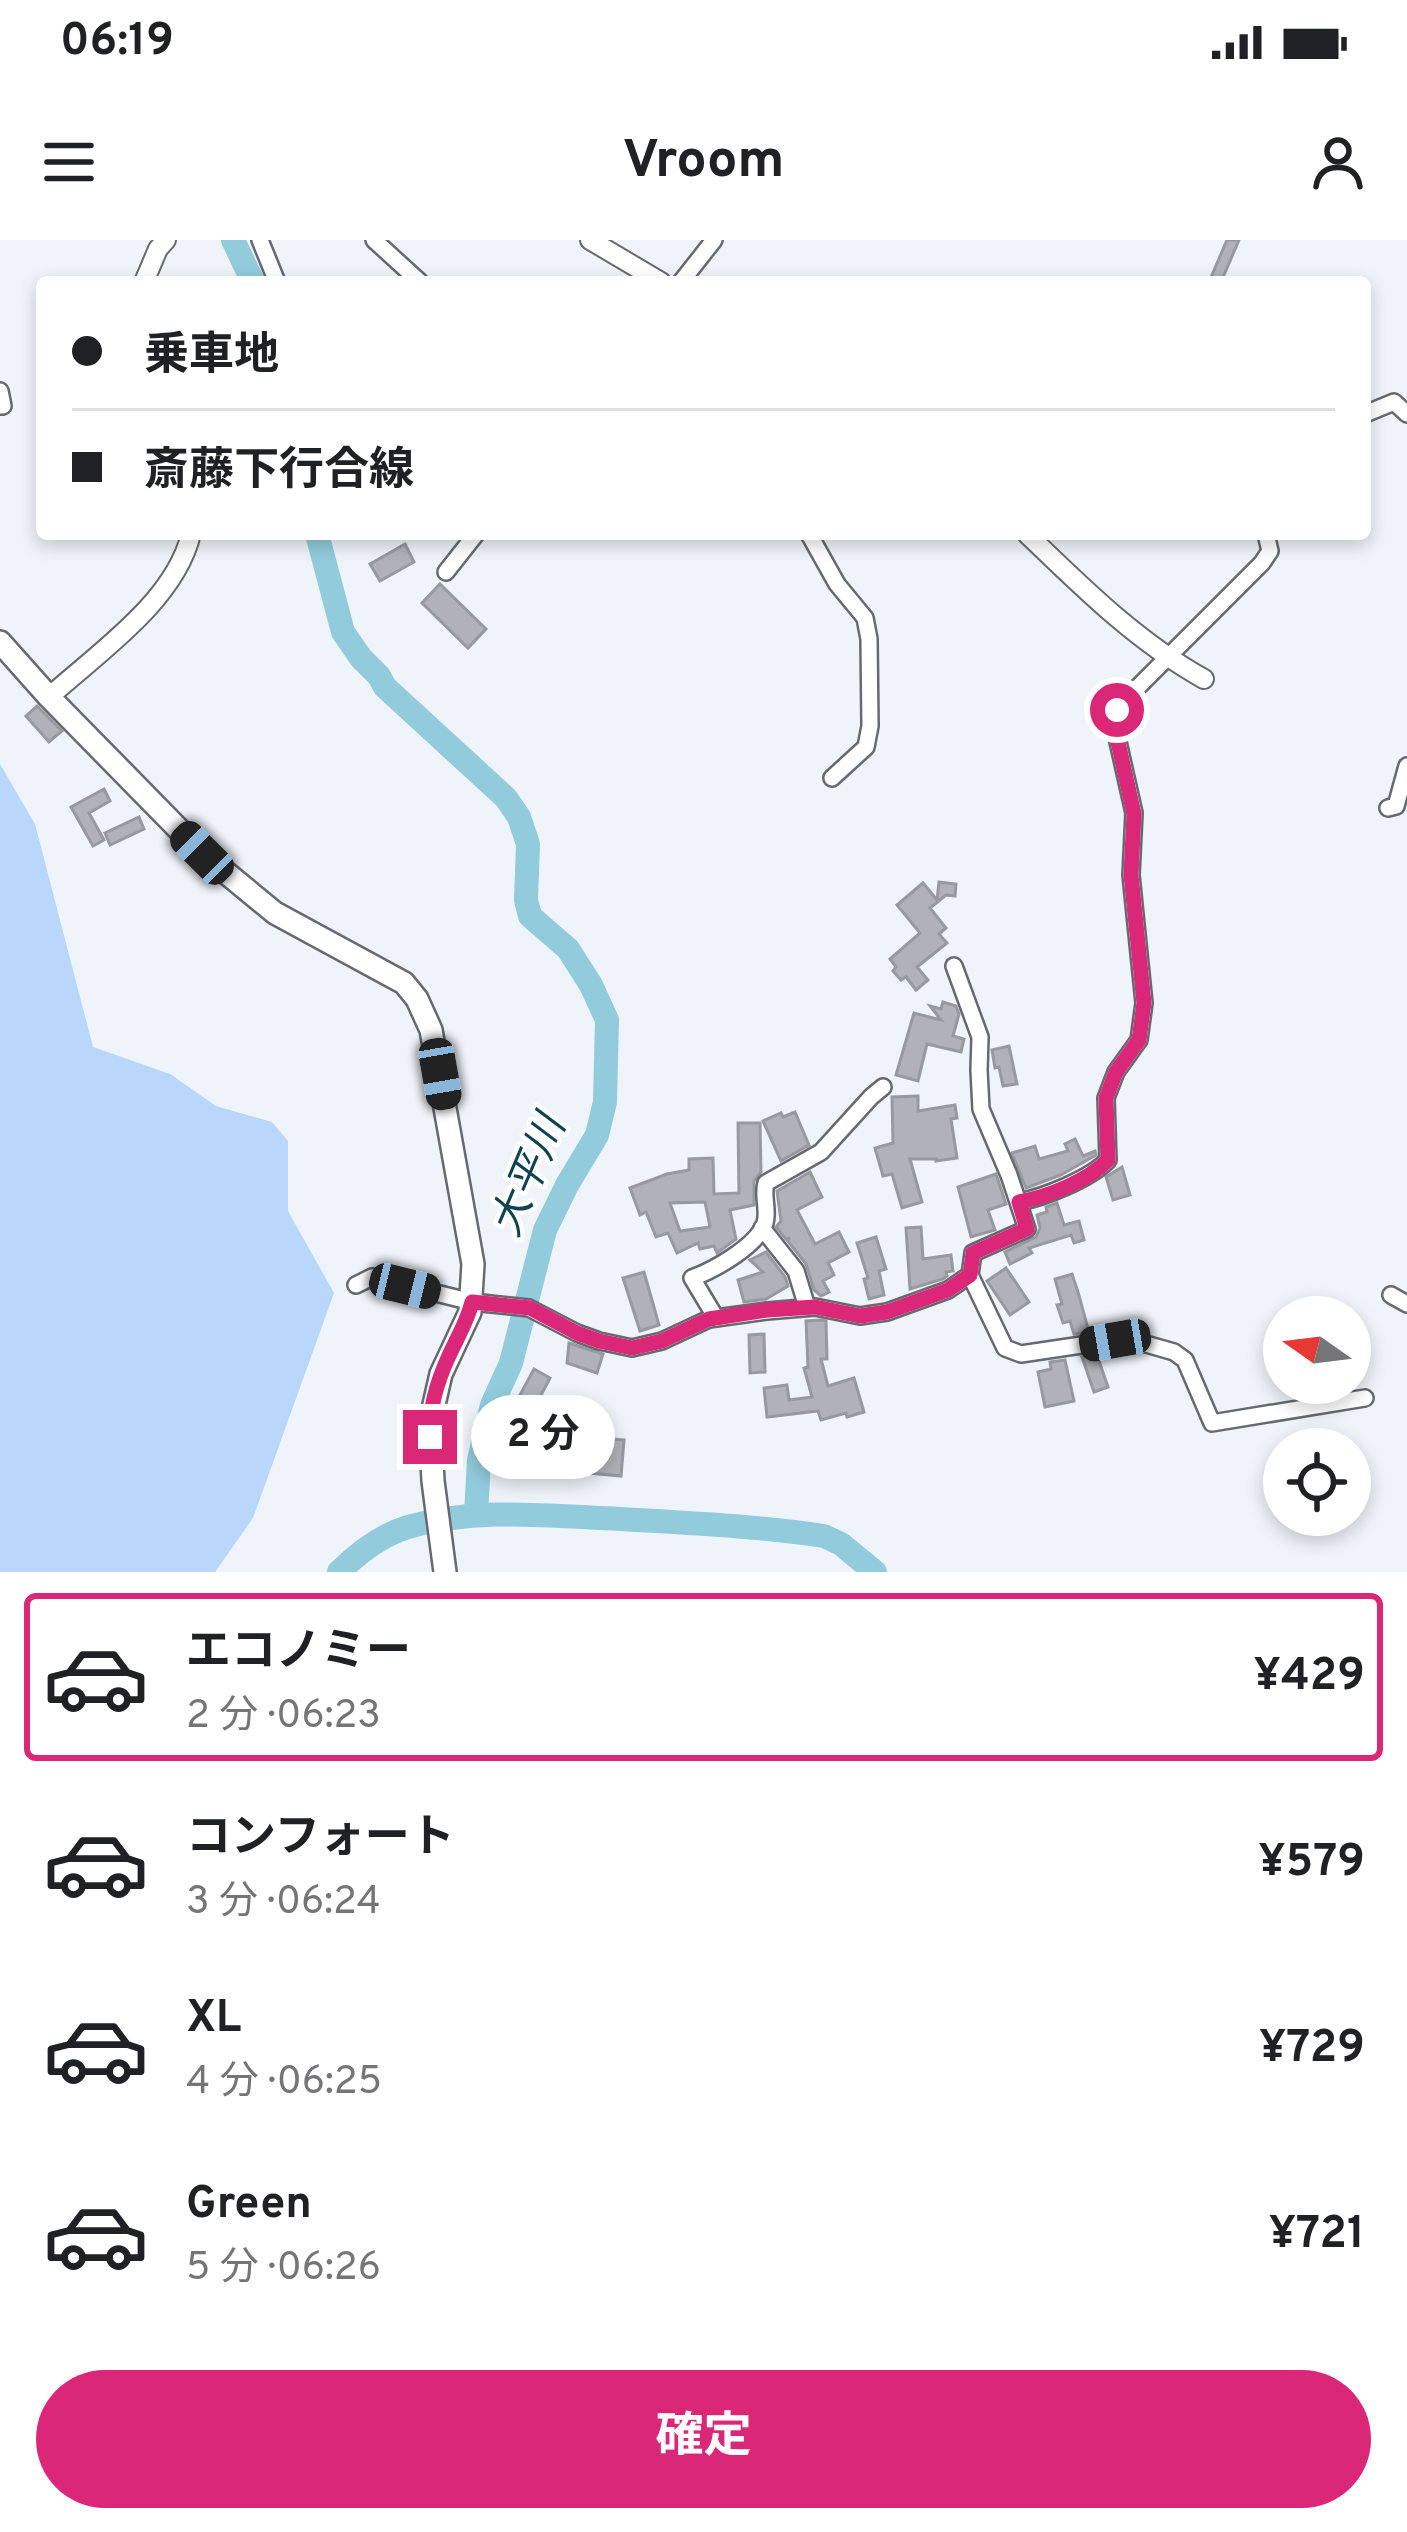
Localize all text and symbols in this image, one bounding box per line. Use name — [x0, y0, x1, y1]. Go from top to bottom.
text: 06:19 — [60, 14, 174, 71]
text: Vroom — [622, 128, 785, 197]
icon: menu — [36, 129, 102, 195]
icon: person — [1305, 129, 1371, 195]
text: 乗車地 — [144, 329, 279, 386]
text: 斎藤下行合線 — [144, 444, 414, 501]
route start — [1090, 683, 1144, 737]
car — [164, 815, 240, 891]
car — [416, 1035, 464, 1113]
water label: 大平川 — [482, 1105, 582, 1245]
car — [366, 1260, 444, 1312]
north arrow — [1263, 1296, 1371, 1404]
map controls — [1263, 1296, 1371, 1536]
car — [1076, 1316, 1154, 1364]
callout: 2 分 — [472, 1395, 616, 1479]
route end — [403, 1410, 457, 1464]
text: 2 分 — [507, 1412, 579, 1461]
button: locate — [1263, 1428, 1371, 1536]
icon: car — [42, 1623, 150, 1731]
text: エコノミー — [186, 1625, 411, 1682]
text: ¥429 — [1254, 1649, 1365, 1706]
text: 2 分 · 06:23 — [186, 1693, 381, 1742]
icon: car — [42, 1809, 150, 1917]
text: コンフォート — [186, 1811, 455, 1868]
text: ¥579 — [1258, 1835, 1365, 1892]
text: 3 分 · 06:24 — [186, 1879, 381, 1928]
text: XL — [186, 1991, 241, 2048]
icon: car — [42, 1995, 150, 2103]
text: ¥729 — [1259, 2021, 1365, 2078]
text: 4 分 · 06:25 — [186, 2059, 382, 2108]
text: Green — [186, 2177, 312, 2234]
icon: car — [42, 2181, 150, 2289]
text: ¥721 — [1269, 2207, 1365, 2264]
text: 5 分 · 06:26 — [186, 2245, 381, 2294]
button: 確定 — [36, 2370, 1371, 2508]

